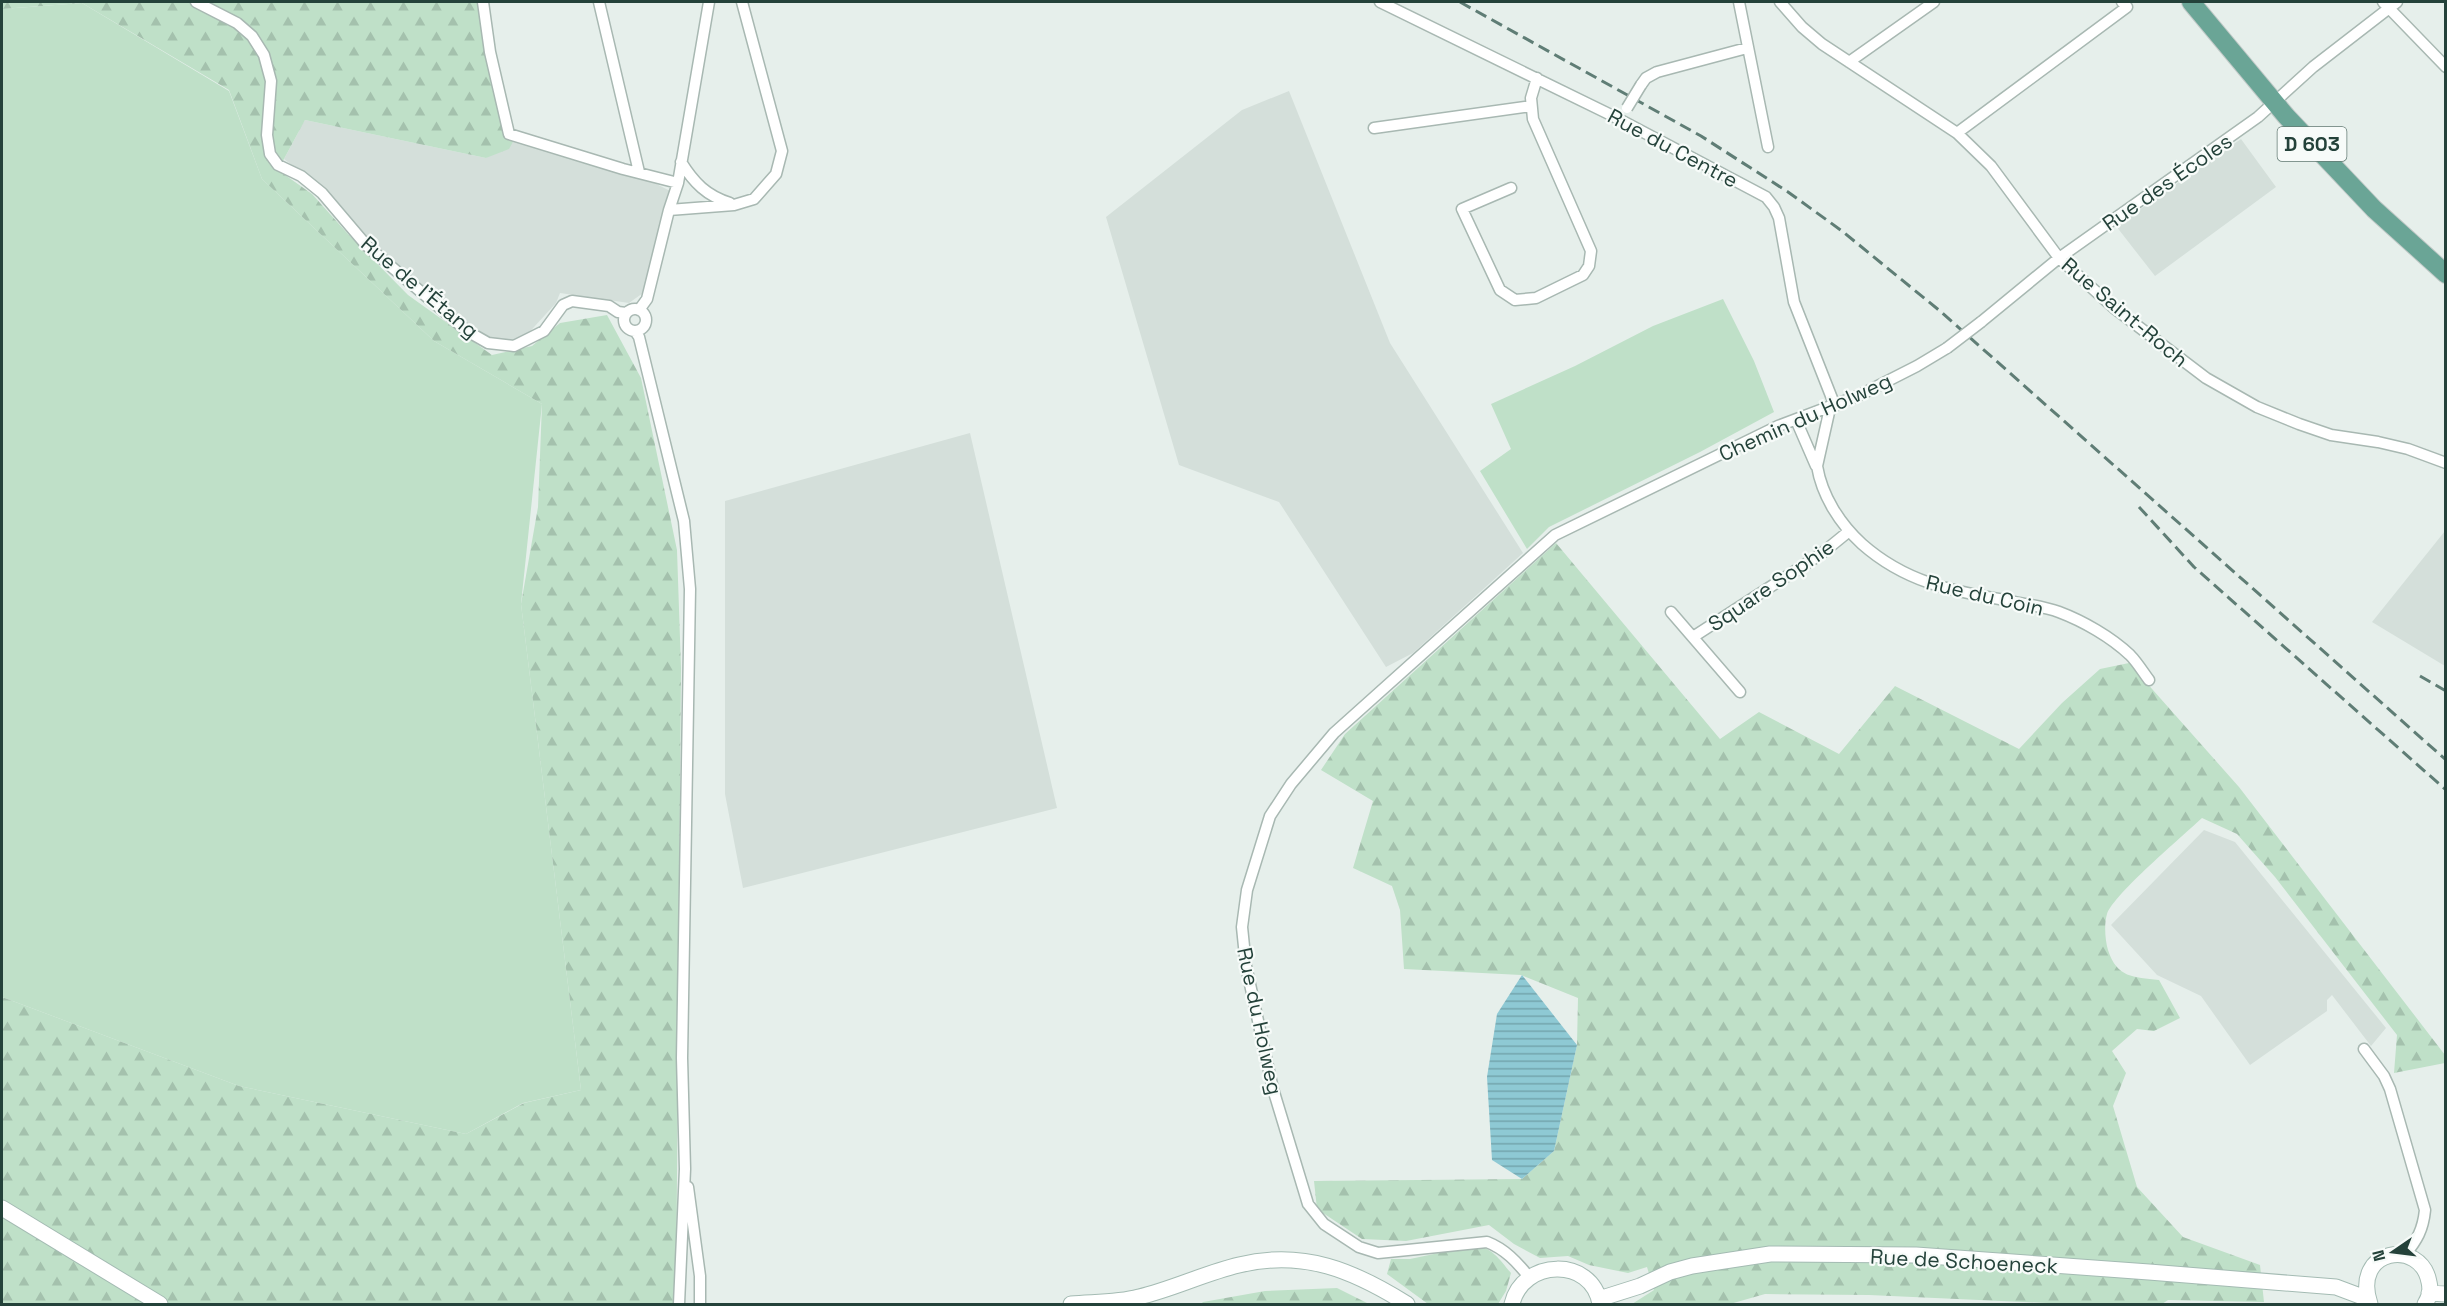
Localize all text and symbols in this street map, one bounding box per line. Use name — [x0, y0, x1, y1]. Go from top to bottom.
street label: Rue du Centre — [1603, 102, 1743, 194]
street label: Rue des Écoles — [2097, 127, 2237, 237]
road number: D 603 — [2278, 127, 2346, 161]
street label: Rue de l'Étang — [356, 230, 484, 344]
street label: Rue Saint-Roch — [2056, 251, 2194, 373]
street label: Chemin du Holweg — [1714, 367, 1896, 467]
street label: Square Sophie — [1703, 533, 1839, 637]
street label: Rue du Coin — [1923, 568, 2047, 622]
street label: Rue du Holweg — [1231, 945, 1289, 1097]
north arrow — [2363, 1222, 2423, 1282]
street label: Rue de Schoeneck — [1869, 1243, 2059, 1279]
text: N — [2367, 1248, 2390, 1263]

